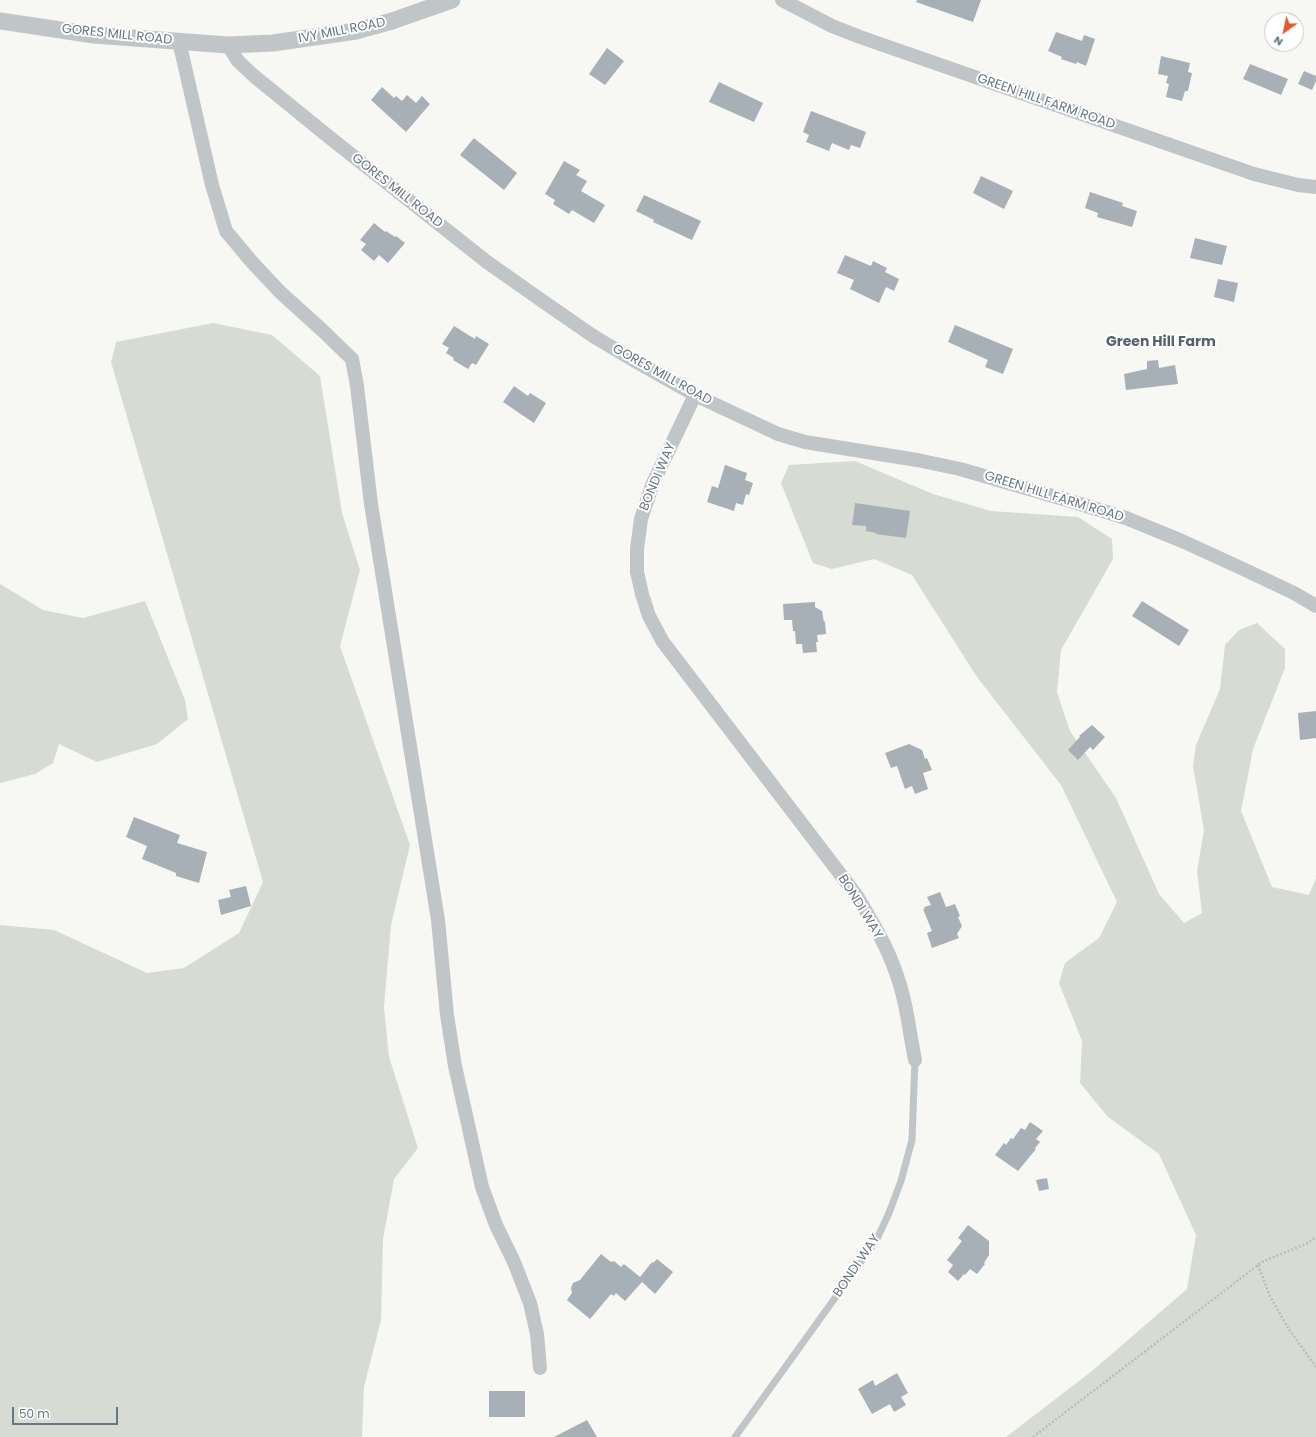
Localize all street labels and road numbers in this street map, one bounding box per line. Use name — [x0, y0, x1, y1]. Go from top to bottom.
street label: IVY MILL ROAD — [297, 15, 387, 47]
street label: GORES MILL ROAD — [61, 21, 173, 49]
street label: GREEN HILL FARM ROAD — [975, 71, 1117, 133]
street label: GORES MILL ROAD — [348, 151, 446, 231]
street label: GORES MILL ROAD — [610, 341, 714, 409]
street label: BONDI WAY — [637, 441, 679, 513]
street label: GREEN HILL FARM ROAD — [982, 468, 1126, 526]
street label: BONDI WAY — [834, 872, 886, 942]
street label: BONDI WAY — [830, 1232, 884, 1300]

